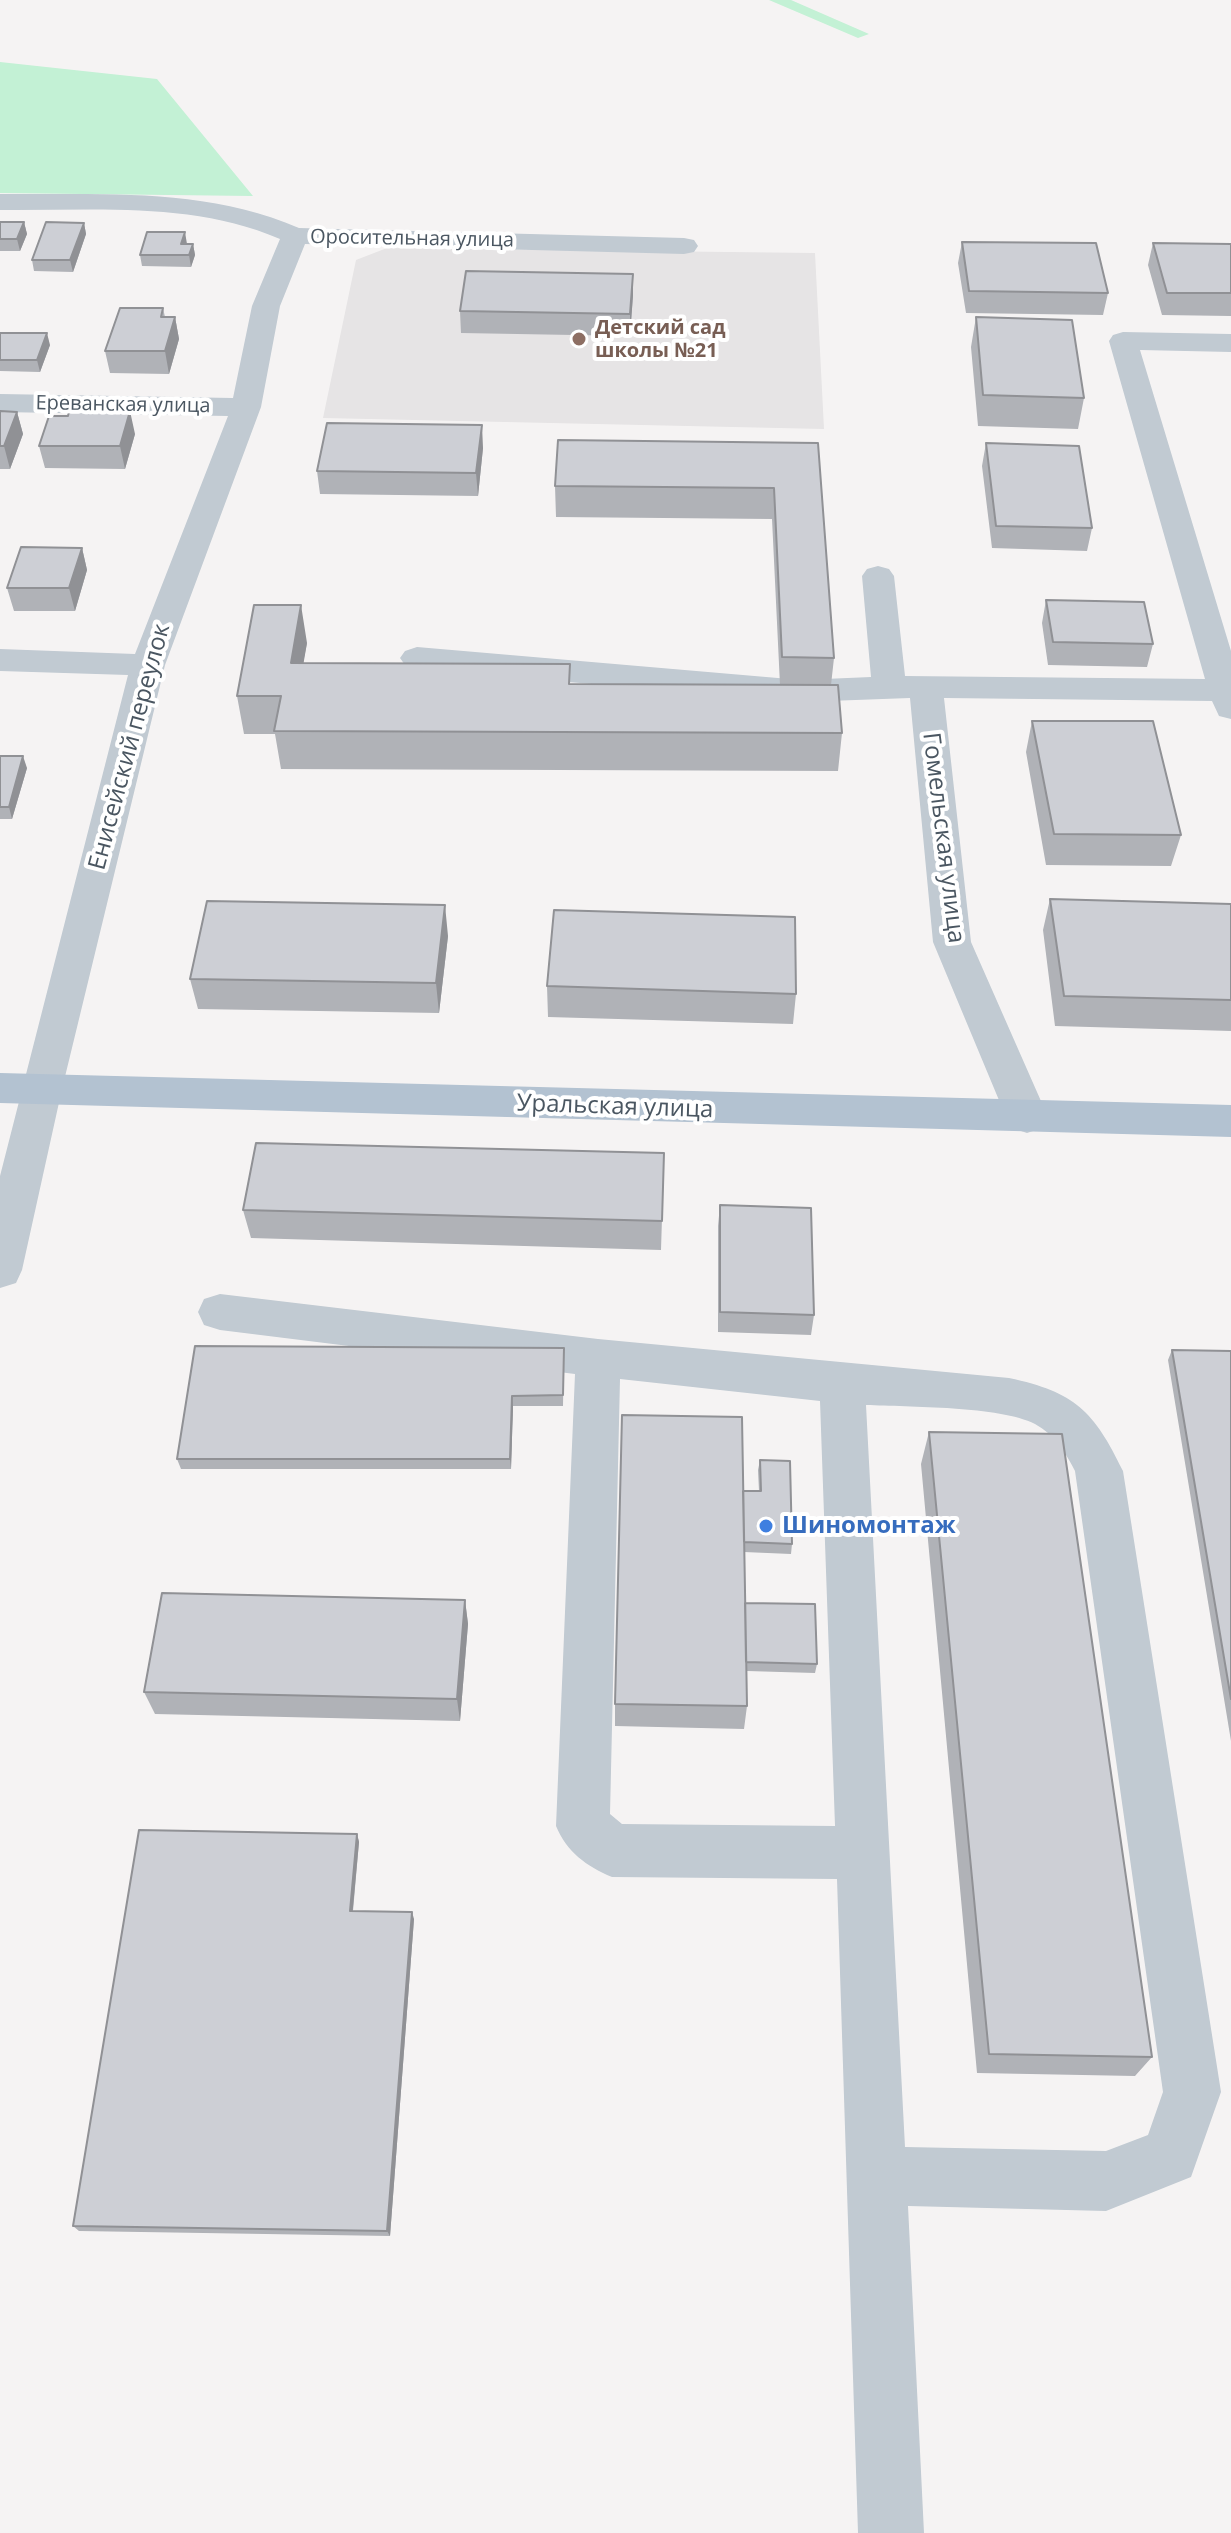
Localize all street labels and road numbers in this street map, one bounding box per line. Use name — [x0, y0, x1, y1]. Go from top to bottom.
street label: Оросительная улица — [310, 225, 514, 253]
street label: Ереванская улица — [35, 391, 211, 419]
street label: Енисейский переулок — [83, 621, 177, 873]
street label: Гомельская улица — [916, 731, 970, 945]
street label: Уральская улица — [516, 1089, 714, 1125]

